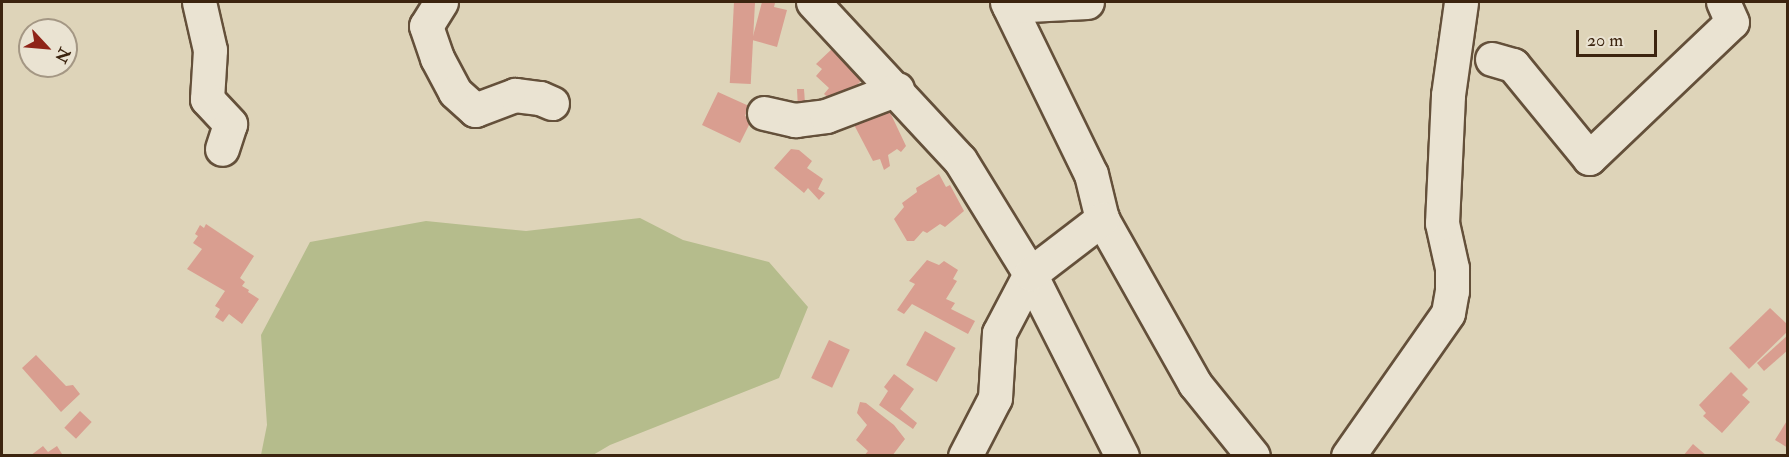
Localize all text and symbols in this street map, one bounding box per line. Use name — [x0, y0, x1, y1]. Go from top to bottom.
north arrow — [18, 18, 78, 78]
scale bar — [1579, 18, 1660, 56]
text: 20 m — [1587, 29, 1623, 52]
text: N — [50, 44, 75, 66]

